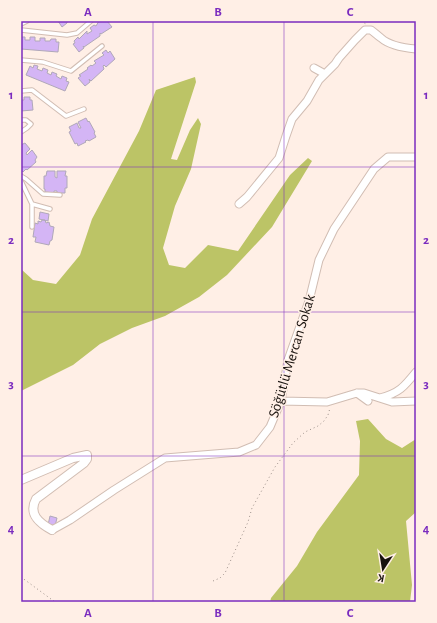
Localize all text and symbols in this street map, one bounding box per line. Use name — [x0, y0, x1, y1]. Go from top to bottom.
text: A — [84, 6, 92, 19]
text: B — [214, 6, 222, 19]
text: C — [347, 6, 354, 19]
text: 1 — [9, 89, 13, 102]
text: 1 — [424, 89, 428, 102]
text: 2 — [8, 234, 14, 247]
text: 2 — [423, 234, 429, 247]
street label: Söğütlü Mercan Sokak — [266, 292, 318, 419]
text: 3 — [8, 378, 14, 391]
text: 3 — [423, 378, 429, 391]
text: 4 — [8, 523, 15, 536]
text: 4 — [423, 523, 430, 536]
north arrow — [363, 549, 403, 589]
text: K — [376, 572, 385, 584]
text: A — [84, 607, 92, 620]
text: B — [214, 607, 222, 620]
text: C — [347, 607, 354, 620]

